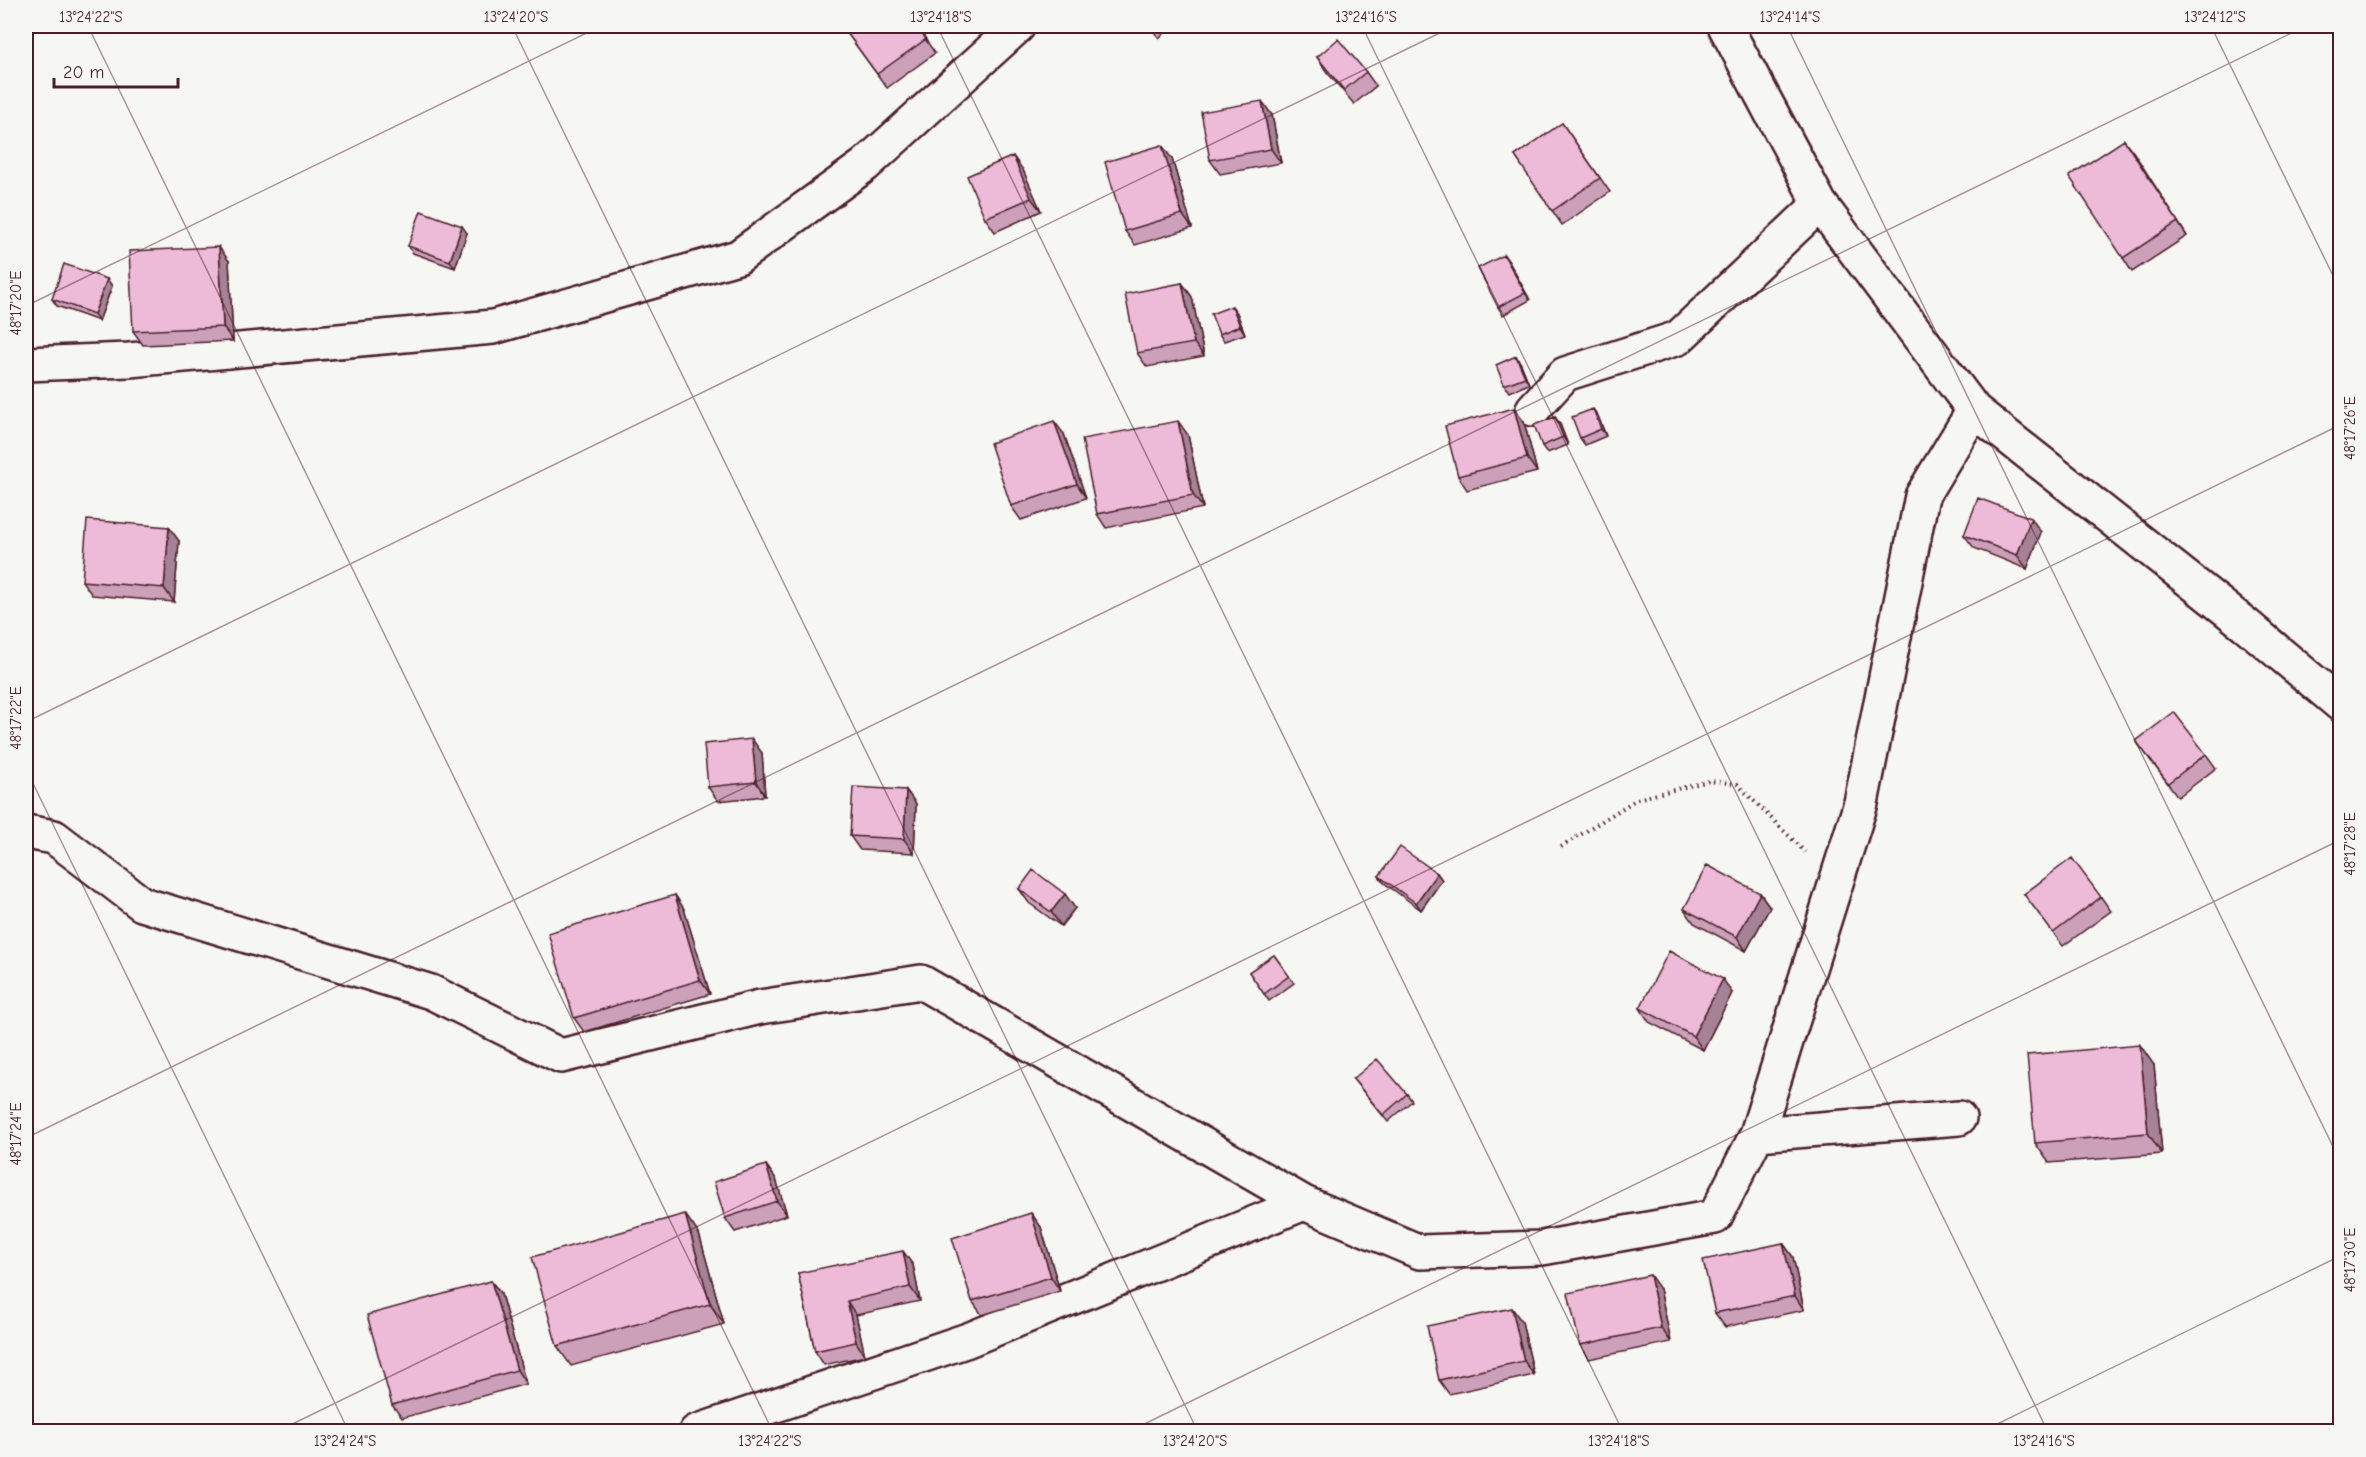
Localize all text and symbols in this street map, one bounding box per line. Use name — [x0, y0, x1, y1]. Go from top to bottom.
text: 13°24'22"S — [59, 8, 123, 26]
text: 13°24'20"S — [484, 8, 548, 26]
text: 13°24'18"S — [910, 8, 972, 26]
text: 13°24'16"S — [1335, 8, 1397, 26]
text: 13°24'14"S — [1760, 8, 1820, 26]
text: 13°24'12"S — [2184, 8, 2246, 26]
scale bar — [54, 51, 178, 89]
text: 20 m — [63, 62, 104, 83]
text: 48°17'20"E — [7, 271, 25, 335]
text: 48°17'26"E — [2341, 396, 2359, 460]
text: 48°17'22"E — [7, 686, 25, 750]
text: 48°17'28"E — [2341, 812, 2359, 876]
text: 48°17'24"E — [7, 1103, 25, 1165]
text: 48°17'30"E — [2341, 1228, 2359, 1292]
text: 13°24'24"S — [314, 1432, 376, 1450]
text: 13°24'22"S — [738, 1432, 802, 1450]
text: 13°24'20"S — [1163, 1432, 1227, 1450]
text: 13°24'18"S — [1588, 1432, 1650, 1450]
text: 13°24'16"S — [2013, 1432, 2075, 1450]

